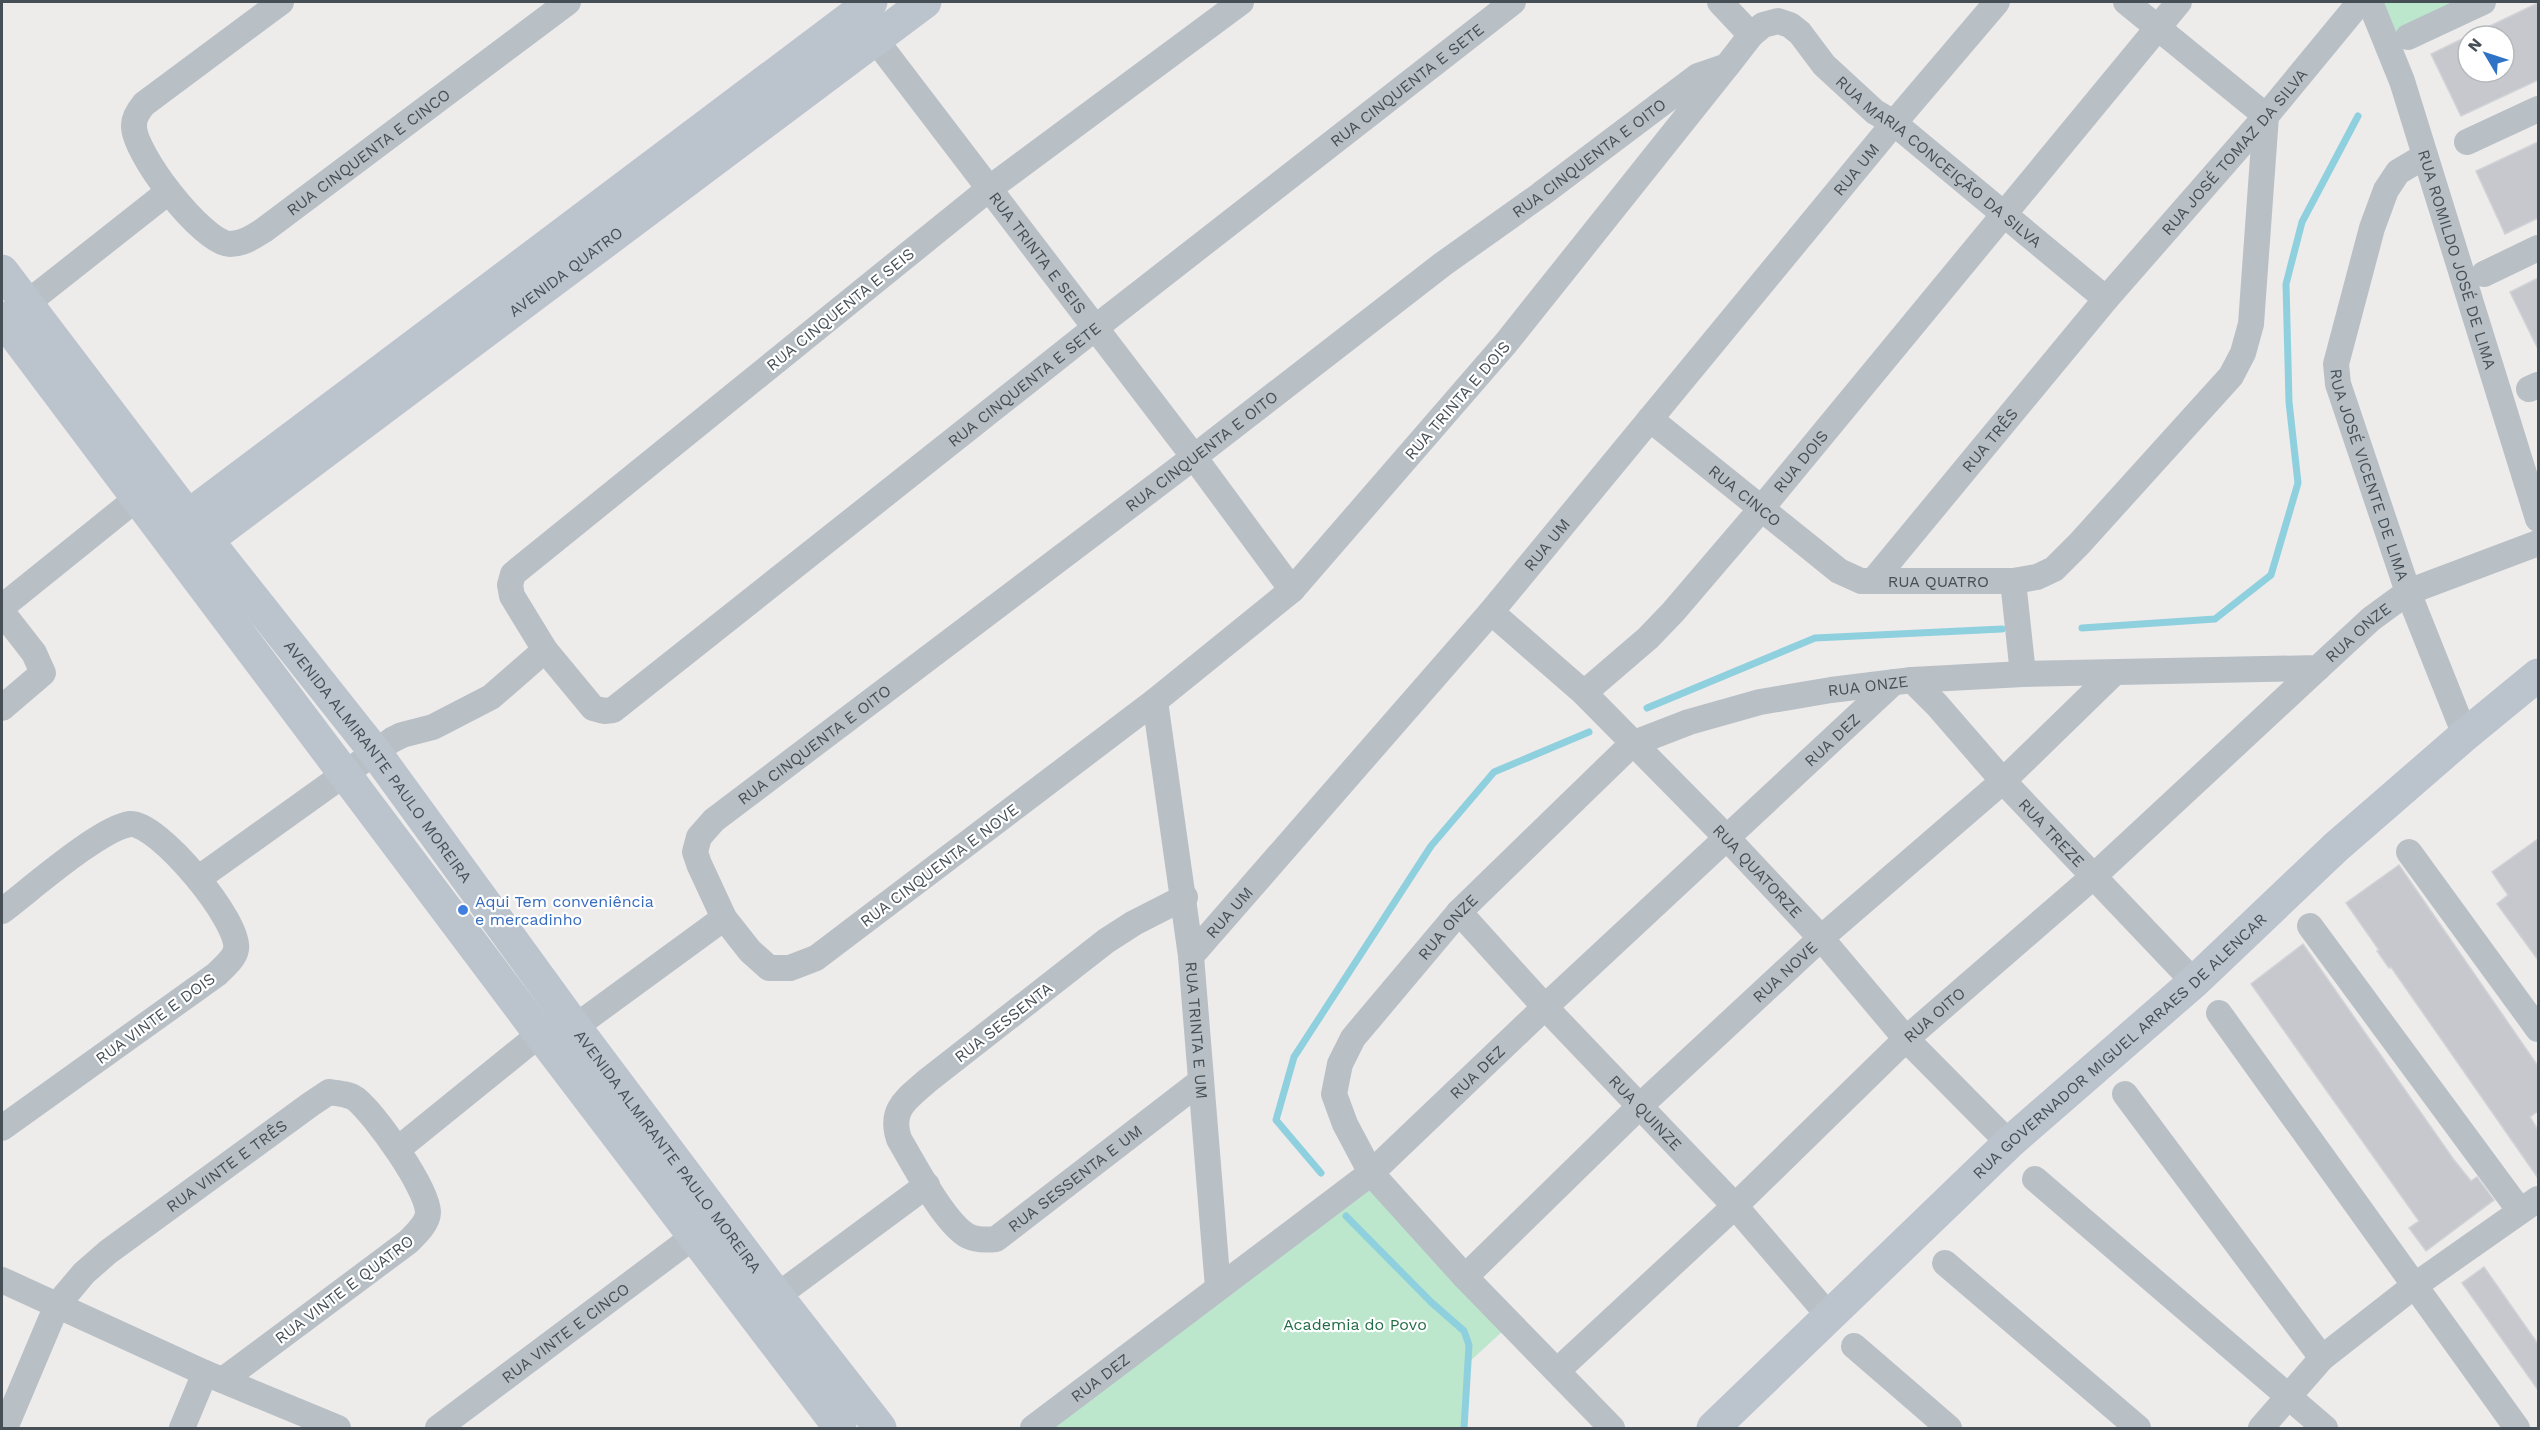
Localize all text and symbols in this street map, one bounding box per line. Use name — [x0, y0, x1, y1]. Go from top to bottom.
street label: RUA CINQUENTA E SETE — [1327, 20, 1488, 151]
north arrow — [2456, 24, 2516, 84]
text: N — [2464, 34, 2486, 55]
street label: RUA JOSÉ TOMAZ DA SILVA — [2157, 64, 2312, 239]
street label: RUA MARIA CONCEIÇÃO DA SILVA — [1832, 72, 2046, 252]
street label: RUA CINQUENTA E CINCO — [283, 85, 454, 220]
street label: RUA CINQUENTA E OITO — [1509, 95, 1670, 222]
street label: RUA UM — [1829, 140, 1883, 200]
street label: RUA ROMILDO JOSÉ DE LIMA — [2414, 147, 2500, 372]
street label: RUA TRINTA E SEIS — [985, 188, 1090, 318]
street label: AVENIDA QUATRO — [505, 223, 627, 321]
street label: RUA CINQUENTA E SEIS — [763, 244, 918, 375]
street label: RUA CINQUENTA E SETE — [944, 318, 1104, 451]
street label: RUA TRINTA E DOIS — [1401, 337, 1514, 464]
street label: RUA JOSÉ VICENTE DE LIMA — [2327, 368, 2413, 584]
street label: RUA CINQUENTA E OITO — [1122, 387, 1282, 516]
street label: RUA TRÊS — [1958, 404, 2022, 476]
street label: RUA DOIS — [1770, 426, 1832, 497]
street label: RUA CINCO — [1705, 461, 1785, 531]
street label: RUA UM — [1520, 515, 1574, 575]
street label: RUA QUATRO — [1888, 572, 1989, 591]
street label: RUA ONZE — [2321, 599, 2395, 667]
street label: AVENIDA ALMIRANTE PAULO MOREIRA — [280, 636, 476, 887]
street label: RUA ONZE — [1827, 672, 1909, 700]
street label: RUA CINQUENTA E OITO — [734, 681, 895, 809]
street label: RUA DEZ — [1801, 710, 1864, 771]
street label: RUA TREZE — [2015, 795, 2089, 871]
street label: RUA CINQUENTA E NOVE — [857, 800, 1022, 931]
street label: RUA QUATORZE — [1709, 821, 1806, 922]
street label: RUA UM — [1202, 883, 1257, 942]
street label: RUA ONZE — [1414, 890, 1482, 964]
place label: Aqui Tem conveniência e mercadinho — [475, 892, 654, 929]
marker: Aqui Tem conveniência e mercadinho — [456, 903, 470, 917]
street label: RUA GOVERNADOR MIGUEL ARRAES DE ALENCAR — [1969, 909, 2270, 1183]
street label: RUA NOVE — [1749, 938, 1821, 1007]
street label: RUA TRINTA E UM — [1181, 961, 1212, 1100]
street label: RUA VINTE E DOIS — [92, 969, 219, 1068]
street label: RUA SESSENTA — [951, 978, 1056, 1066]
street label: RUA OITO — [1900, 983, 1969, 1047]
street label: AVENIDA ALMIRANTE PAULO MOREIRA — [570, 1026, 766, 1277]
street label: RUA DEZ — [1446, 1042, 1509, 1103]
street label: RUA QUINZE — [1605, 1071, 1686, 1155]
street label: RUA VINTE E TRÊS — [163, 1116, 291, 1216]
street label: RUA SESSENTA E UM — [1004, 1121, 1146, 1236]
street label: RUA VINTE E QUATRO — [271, 1231, 417, 1348]
street label: RUA VINTE E CINCO — [498, 1279, 633, 1387]
park label: Academia do Povo — [1283, 1315, 1427, 1334]
street label: RUA DEZ — [1067, 1349, 1134, 1406]

